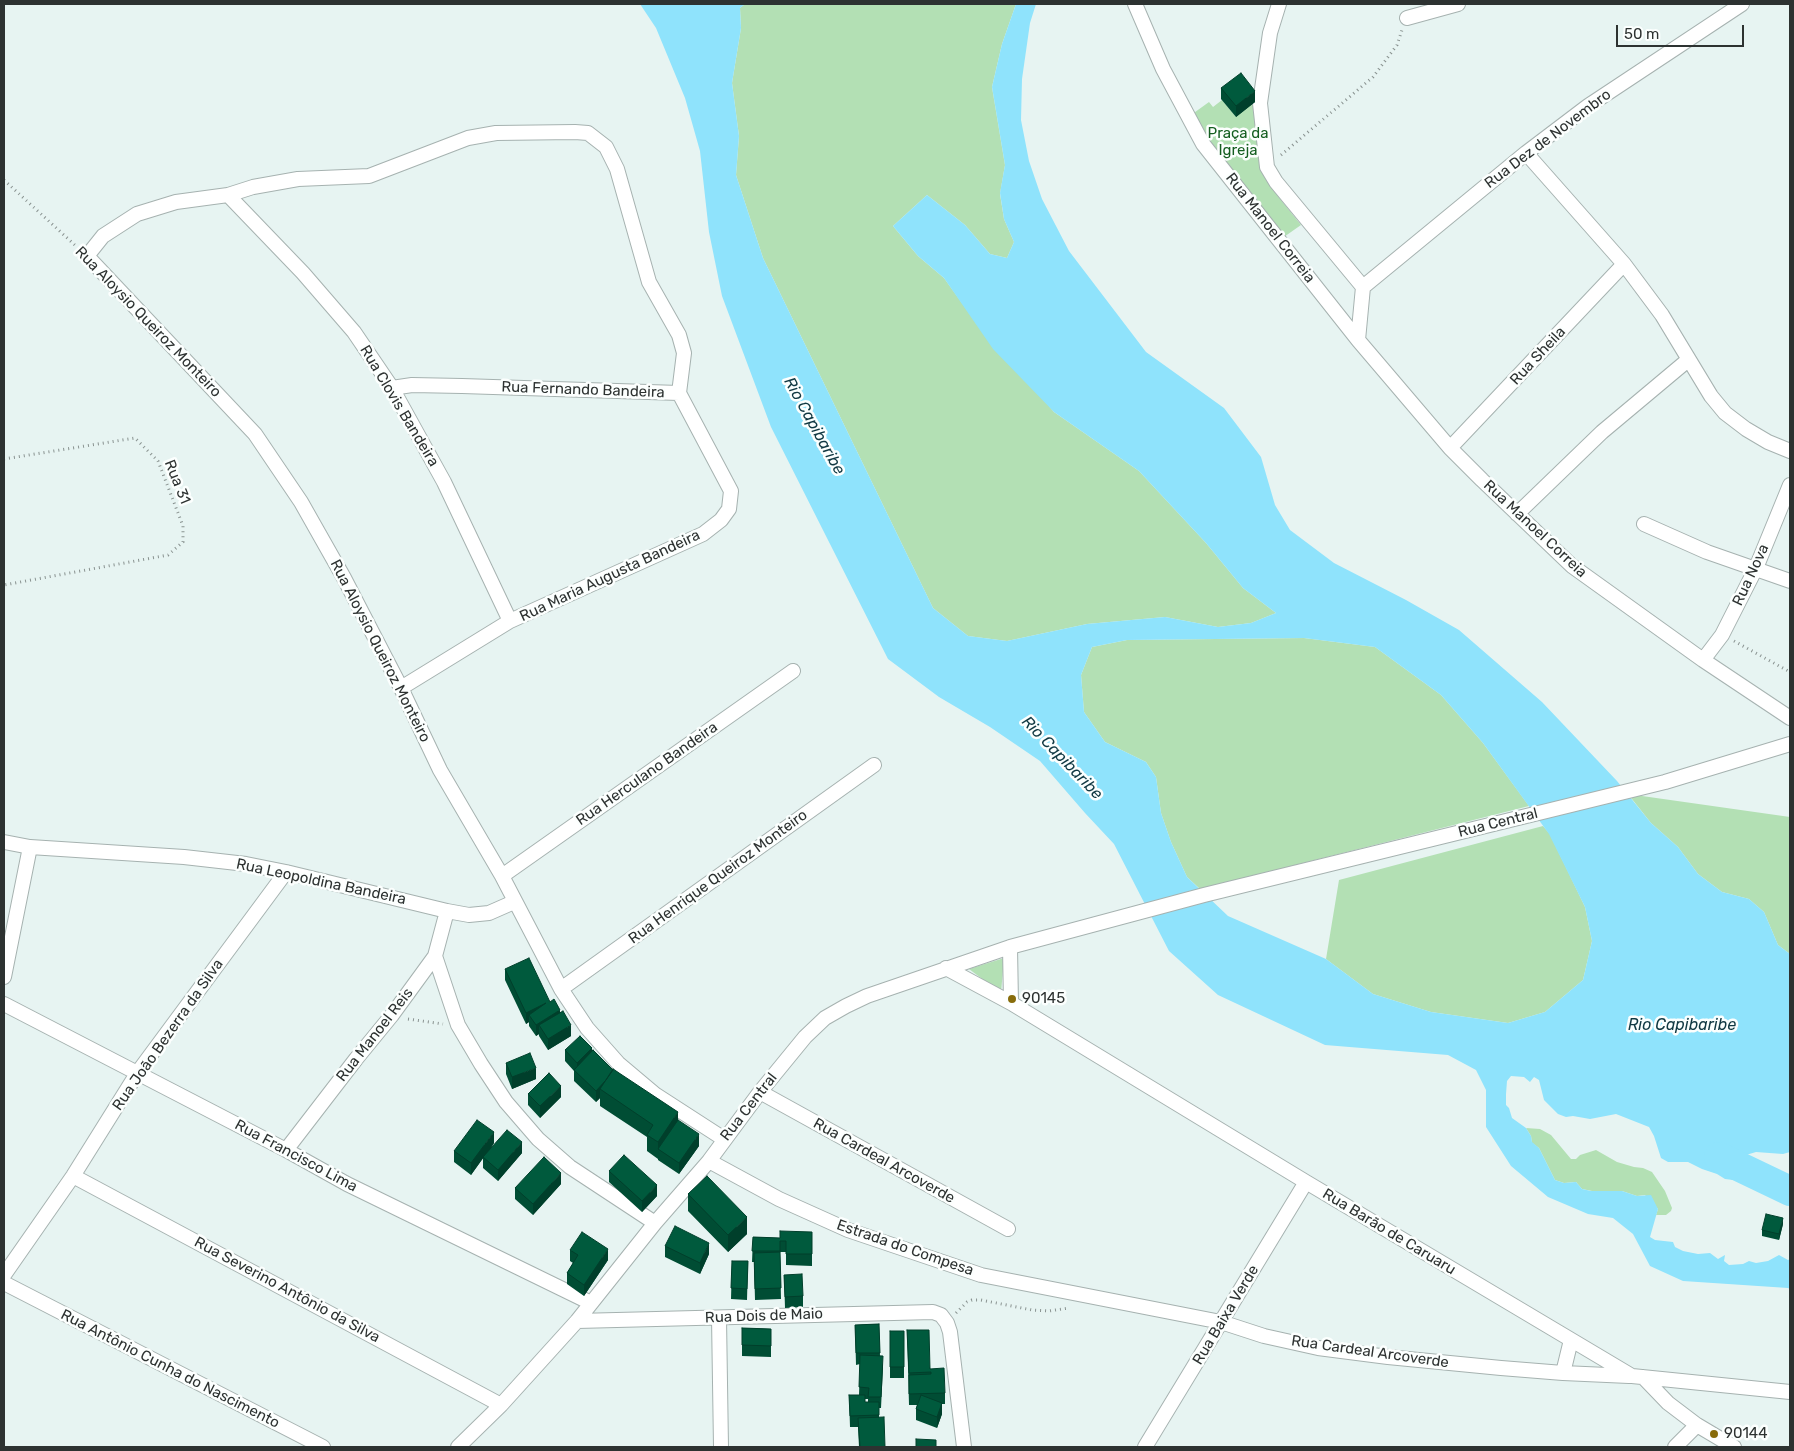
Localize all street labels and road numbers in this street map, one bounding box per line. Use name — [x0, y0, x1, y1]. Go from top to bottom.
street label: Rua Dez de Novembro — [1481, 86, 1615, 192]
street label: Rua Manoel Correia — [1221, 169, 1319, 287]
street label: Rua Aloysio Queiroz Monteiro — [71, 243, 225, 401]
street label: Rua Sheila — [1506, 323, 1570, 389]
street label: Rua Clovis Bandeira — [356, 342, 442, 470]
street label: Rua Fernando Bandeira — [501, 378, 665, 402]
street label: Rua 31 — [160, 457, 194, 507]
street label: Rua Manoel Correia — [1480, 477, 1590, 581]
street label: Rua Maria Augusta Bandeira — [517, 526, 703, 626]
street label: Rua Nova — [1729, 541, 1773, 609]
street label: Rua Aloysio Queiroz Monteiro — [326, 557, 434, 745]
street label: Rua Herculano Bandeira — [573, 718, 721, 830]
street label: Rua Central — [1456, 804, 1540, 842]
street label: Rua Henrique Queiroz Monteiro — [625, 806, 811, 948]
street label: Rua Leopoldina Bandeira — [234, 855, 408, 909]
street label: Rua João Bezerra da Silva — [109, 956, 227, 1114]
street label: Rua Manoel Reis — [333, 985, 417, 1085]
street label: Rua Central — [717, 1069, 781, 1145]
street label: Rua Cardeal Arcoverde — [810, 1115, 958, 1207]
street label: Rua Francisco Lima — [232, 1116, 360, 1196]
street label: Rua Barão de Caruaru — [1319, 1185, 1459, 1279]
street label: Estrada do Compesa — [834, 1216, 976, 1280]
street label: Rua Severino Antônio da Silva — [191, 1233, 383, 1347]
street label: Rua Baixa Verde — [1189, 1262, 1263, 1368]
street label: Rua Dois de Maio — [705, 1305, 823, 1327]
street label: Rua Antônio Cunha do Nascimento — [58, 1306, 282, 1432]
street label: Rua Cardeal Arcoverde — [1290, 1332, 1450, 1372]

